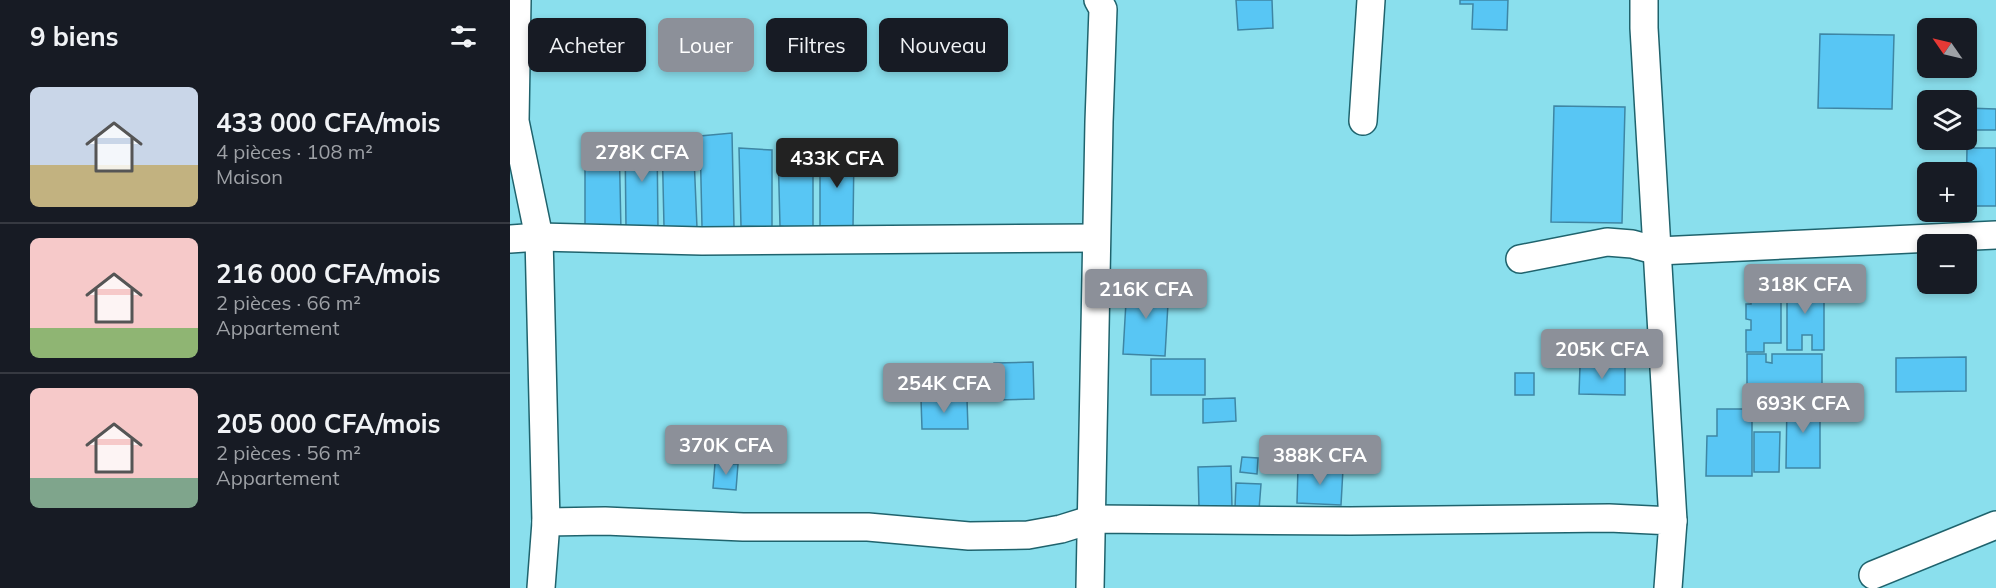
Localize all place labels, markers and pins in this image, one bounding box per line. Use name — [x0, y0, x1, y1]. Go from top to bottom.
pin: 278K CFA — [580, 132, 704, 183]
pin: 433K CFA — [775, 138, 899, 189]
pin: 318K CFA — [1743, 264, 1867, 315]
pin: 216K CFA — [1084, 269, 1208, 320]
pin: 205K CFA — [1540, 329, 1664, 380]
pin: 254K CFA — [882, 363, 1006, 414]
pin: 693K CFA — [1741, 383, 1865, 434]
pin: 370K CFA — [664, 425, 788, 476]
pin: 388K CFA — [1258, 435, 1382, 486]

